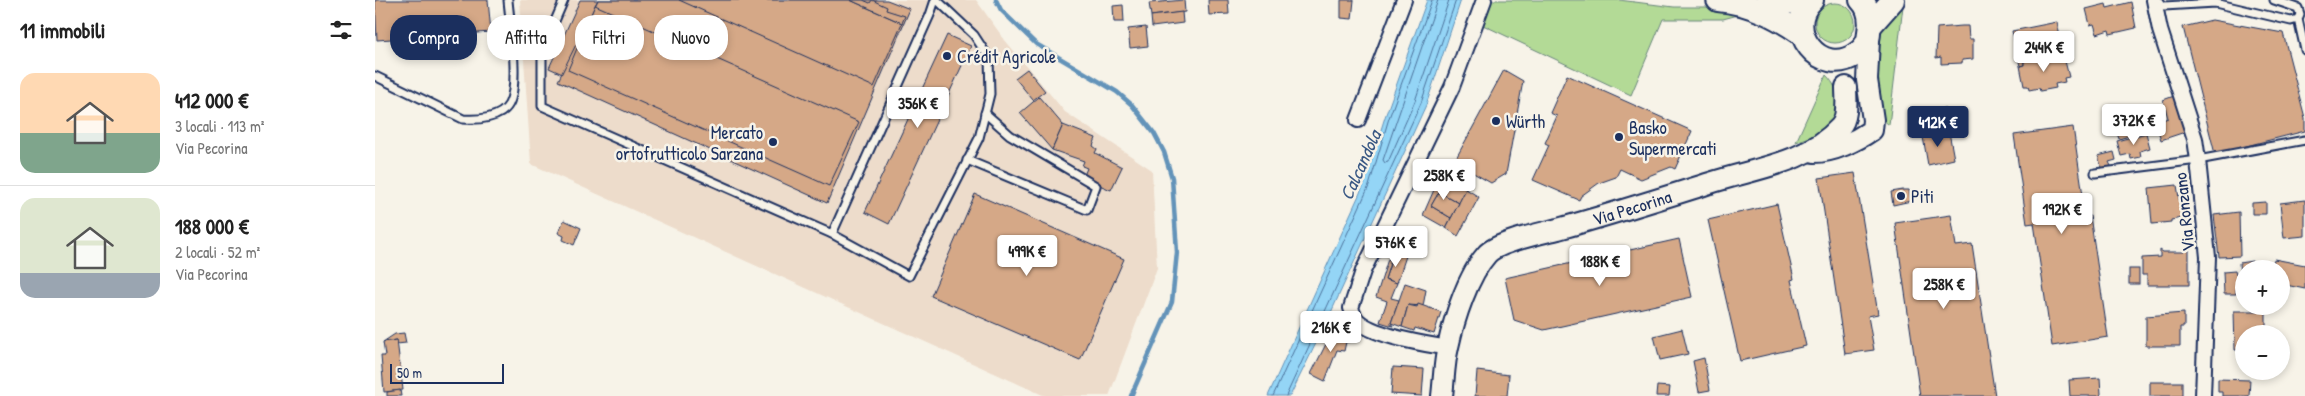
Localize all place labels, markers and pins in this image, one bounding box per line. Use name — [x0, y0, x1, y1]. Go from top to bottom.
pin: 244K € — [2003, 30, 2085, 73]
place label: Crédit Agricole — [957, 44, 1056, 69]
marker: Crédit Agricole — [941, 50, 953, 62]
pin: 356K € — [877, 86, 959, 129]
pin: 372K € — [2093, 104, 2175, 146]
pin: 412K € — [1897, 106, 1979, 148]
place label: Würth — [1506, 109, 1545, 134]
marker: Würth — [1490, 115, 1502, 127]
place label: Basko Supermercati — [1629, 115, 1717, 161]
place label: Mercato ortofrutticolo Sarzana — [616, 120, 763, 166]
marker: Basko Supermercati — [1613, 131, 1625, 143]
marker: Mercato ortofrutticolo Sarzana — [767, 136, 779, 148]
pin: 258K € — [1403, 158, 1485, 201]
place label: Piti — [1911, 184, 1934, 209]
marker: Piti — [1895, 190, 1907, 202]
pin: 192K € — [2021, 192, 2103, 235]
pin: 576K € — [1355, 226, 1437, 268]
pin: 499K € — [986, 234, 1068, 277]
pin: 188K € — [1559, 244, 1641, 287]
pin: 258K € — [1903, 268, 1985, 310]
pin: 216K € — [1290, 310, 1372, 353]

